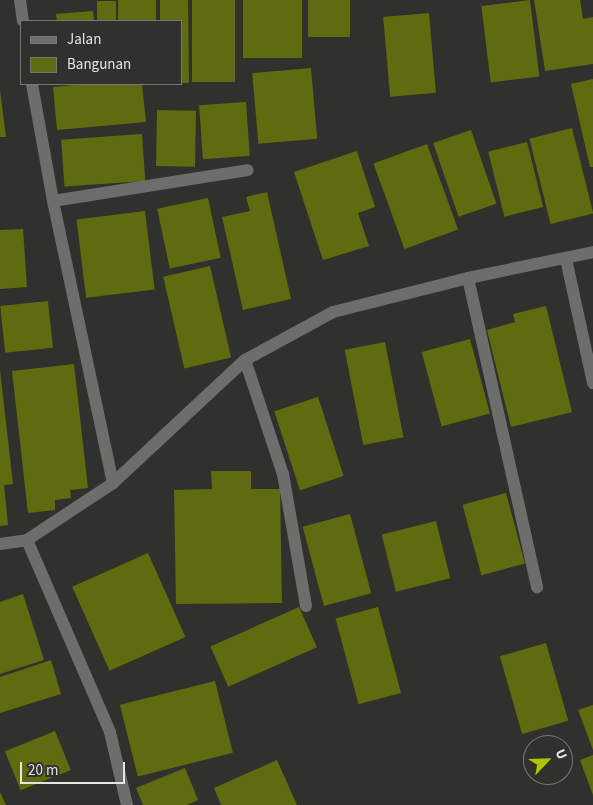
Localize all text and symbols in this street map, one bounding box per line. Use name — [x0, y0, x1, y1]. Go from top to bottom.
legend — [20, 20, 182, 85]
text: Jalan — [67, 29, 101, 50]
text: Bangunan — [67, 54, 131, 75]
north arrow — [523, 735, 573, 785]
text: U — [550, 746, 572, 763]
scale bar — [22, 752, 128, 784]
text: 20 m — [28, 760, 58, 781]

